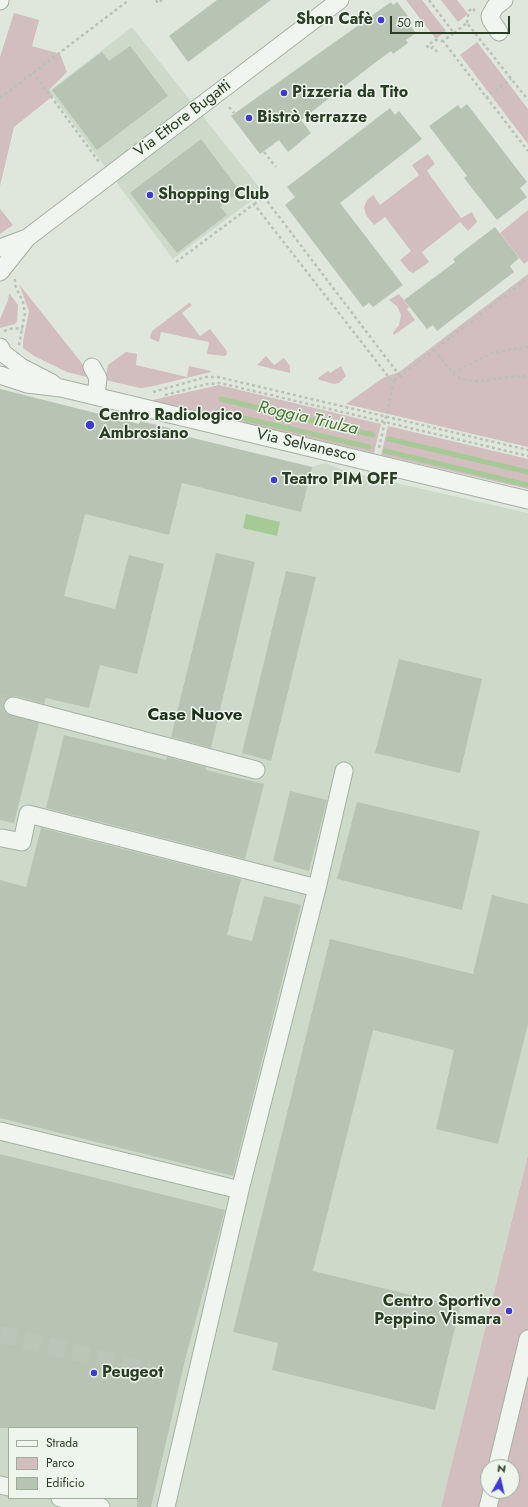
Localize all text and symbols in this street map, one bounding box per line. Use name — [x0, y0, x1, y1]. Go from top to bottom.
scale bar — [392, 8, 512, 34]
place label: Shon Cafè — [296, 10, 373, 30]
text: 50 m — [397, 14, 424, 32]
marker: Shon Cafè — [376, 15, 386, 25]
street label: Via Ettore Bugatti — [131, 76, 235, 162]
place label: Pizzeria da Tito — [292, 83, 408, 103]
marker: Pizzeria da Tito — [279, 88, 289, 98]
place label: Bistrò terrazze — [257, 108, 367, 128]
marker: Bistrò terrazze — [244, 113, 254, 123]
place label: Shopping Club — [158, 185, 269, 205]
marker: Shopping Club — [145, 190, 155, 200]
water label: Roggia Triulza — [256, 398, 360, 440]
place label: Centro Radiologico Ambrosiano — [99, 406, 242, 444]
marker: Centro Radiologico Ambrosiano — [84, 419, 96, 431]
street label: Via Selvanesco — [254, 425, 358, 467]
place label: Teatro PIM OFF — [282, 470, 398, 490]
marker: Teatro PIM OFF — [269, 475, 279, 485]
district label: Case Nuove — [147, 706, 243, 726]
place label: Centro Sportivo Peppino Vismara — [374, 1292, 501, 1330]
marker: Centro Sportivo Peppino Vismara — [504, 1306, 514, 1316]
place label: Peugeot — [102, 1363, 163, 1383]
marker: Peugeot — [89, 1368, 99, 1378]
legend — [8, 1427, 138, 1499]
text: Strada — [46, 1434, 78, 1452]
text: Parco — [46, 1454, 74, 1472]
north arrow — [480, 1459, 520, 1499]
text: N — [496, 1460, 507, 1477]
text: Edificio — [46, 1474, 85, 1492]

